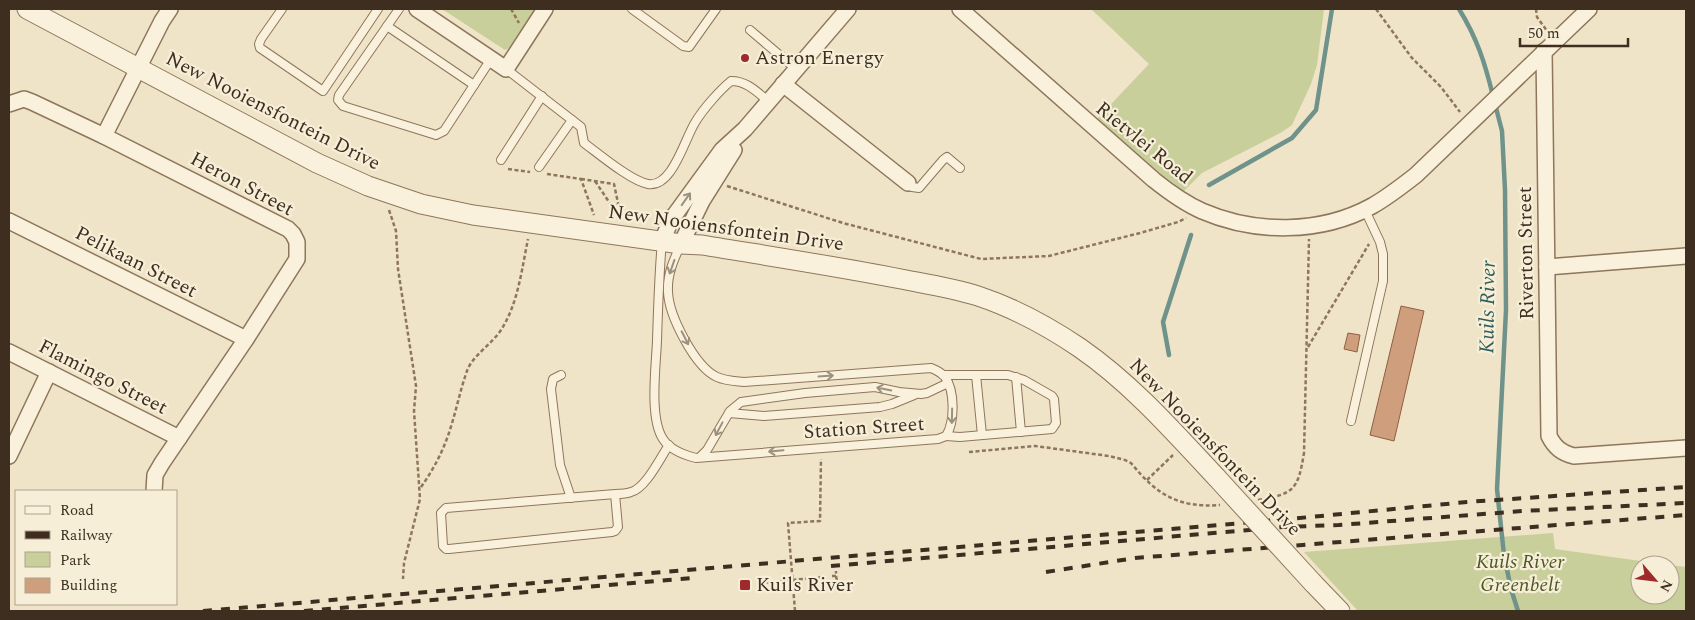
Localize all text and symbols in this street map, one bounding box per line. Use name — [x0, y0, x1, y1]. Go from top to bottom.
scale bar — [1520, 15, 1628, 47]
text: 50 m — [1528, 22, 1560, 45]
place label: Astron Energy — [755, 43, 885, 73]
street label: New Nooiensfontein Drive — [160, 44, 386, 178]
marker: Astron Energy — [739, 52, 751, 64]
street label: Rietvlei Road — [1089, 94, 1199, 192]
street label: Heron Street — [185, 144, 299, 224]
street label: Riverton Street — [1510, 186, 1542, 320]
one-way arrow — [681, 192, 691, 206]
street label: New Nooiensfontein Drive — [606, 197, 846, 259]
street label: Pelikaan Street — [70, 218, 202, 306]
one-way arrow — [666, 259, 676, 275]
water label: Kuils River — [1471, 259, 1505, 354]
one-way arrow — [681, 330, 690, 345]
street label: Flamingo Street — [33, 332, 173, 422]
street label: New Nooiensfontein Drive — [1122, 351, 1308, 543]
one-way arrow — [818, 371, 834, 380]
one-way arrow — [877, 383, 893, 393]
one-way arrow — [947, 407, 957, 423]
street label: Station Street — [803, 409, 925, 447]
one-way arrow — [714, 422, 724, 437]
one-way arrow — [768, 446, 784, 455]
legend — [15, 490, 178, 605]
text: Road — [60, 499, 94, 522]
text: Railway — [60, 524, 113, 547]
park label: Kuils River Greenbelt — [1476, 547, 1565, 600]
text: Park — [60, 549, 91, 572]
north arrow — [1630, 555, 1680, 605]
place label: Kuils River — [756, 570, 854, 600]
text: Building — [60, 574, 117, 597]
text: N — [1654, 576, 1678, 596]
marker: Kuils River — [738, 578, 752, 592]

